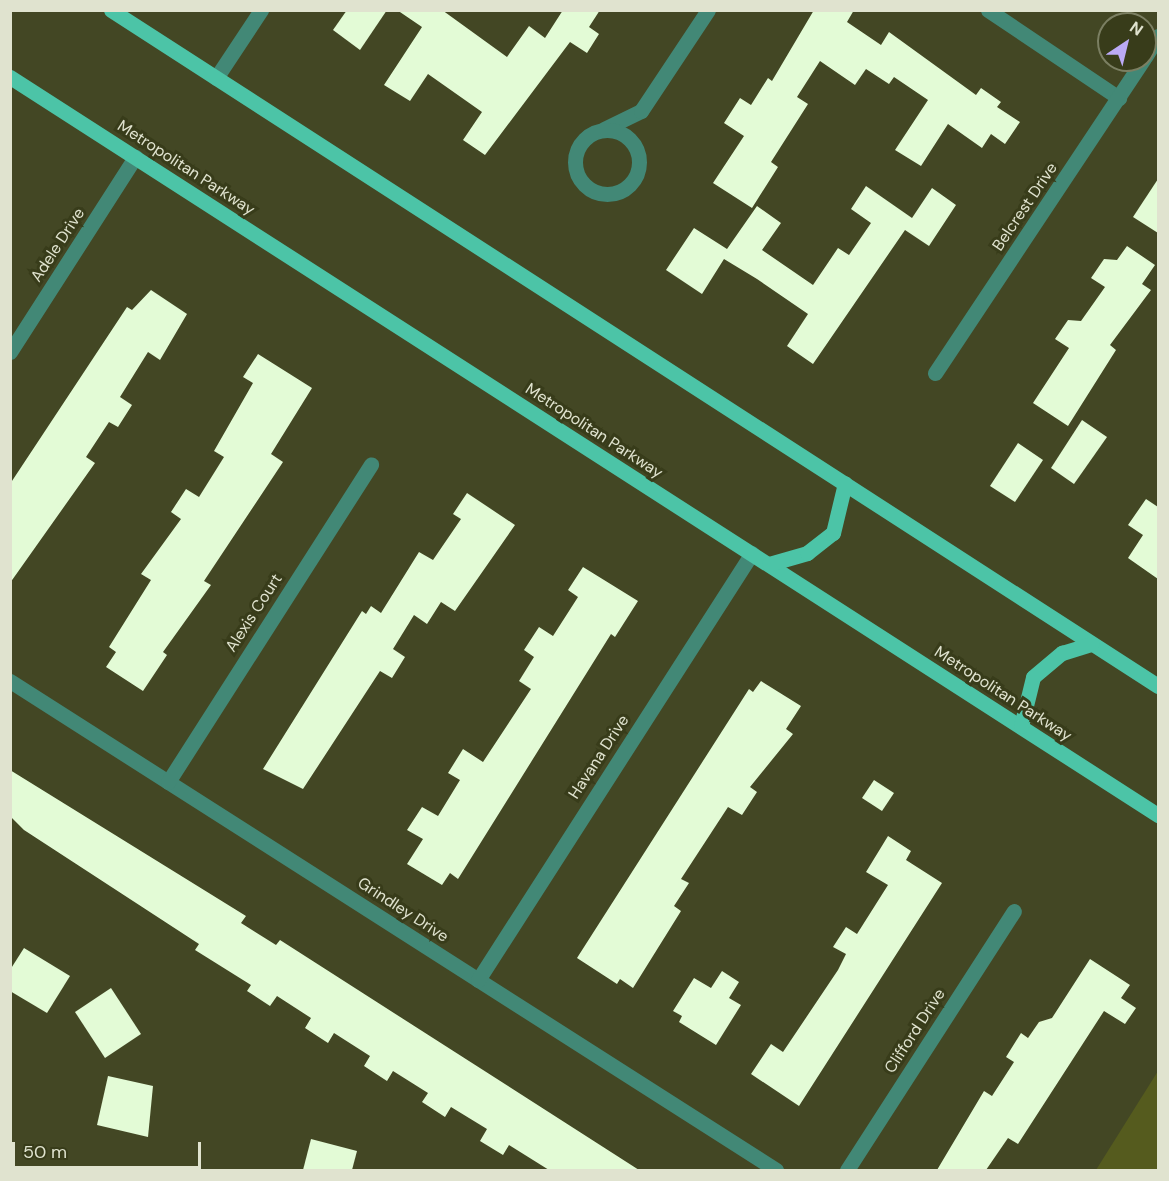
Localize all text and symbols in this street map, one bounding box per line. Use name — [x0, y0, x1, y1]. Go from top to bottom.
north arrow — [1097, 12, 1157, 72]
text: N — [1126, 17, 1147, 40]
street label: Metropolitan Parkway — [114, 116, 258, 220]
street label: Belcrest Drive — [988, 159, 1062, 255]
street label: Adele Drive — [27, 205, 89, 285]
street label: Metropolitan Parkway — [522, 379, 666, 483]
street label: Alexis Court — [222, 570, 286, 656]
street label: Metropolitan Parkway — [931, 642, 1075, 746]
street label: Havana Drive — [565, 711, 633, 803]
street label: Grindley Drive — [354, 873, 452, 947]
street label: Clifford Drive — [881, 985, 949, 1077]
scale bar — [15, 1130, 204, 1168]
text: 50 m — [23, 1140, 67, 1164]

